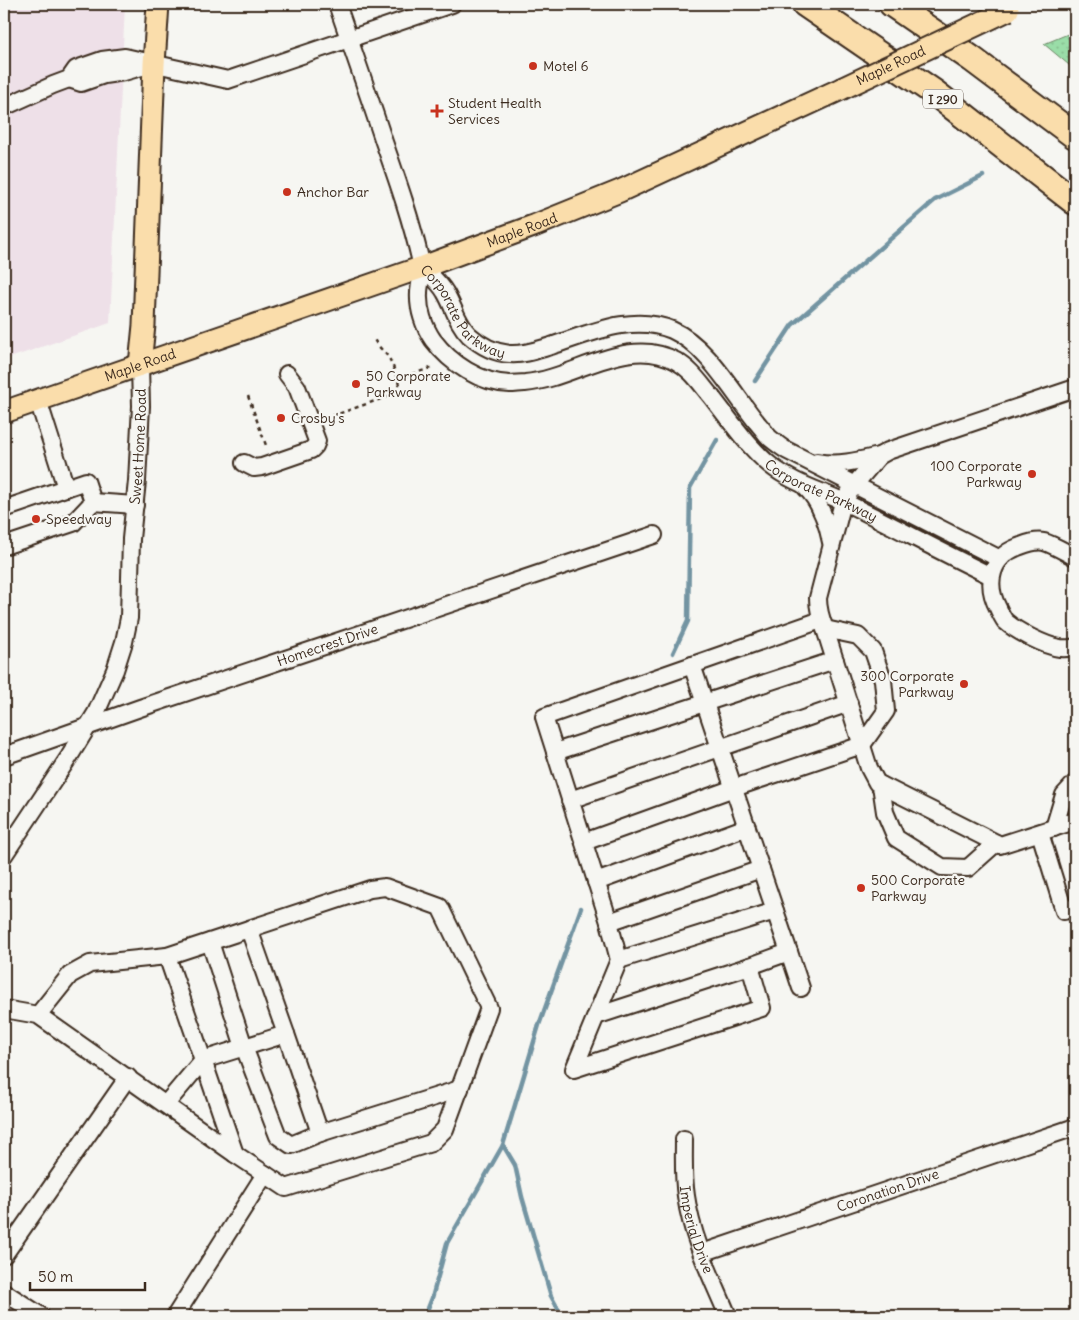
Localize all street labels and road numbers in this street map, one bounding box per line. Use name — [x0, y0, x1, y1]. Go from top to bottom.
street label: Maple Road — [853, 41, 928, 89]
road number: I 290 — [923, 90, 963, 108]
street label: Maple Road — [484, 208, 560, 252]
street label: Corporate Parkway — [417, 261, 507, 362]
street label: Maple Road — [102, 344, 178, 386]
street label: Sweet Home Road — [126, 388, 150, 505]
street label: Corporate Parkway — [761, 455, 880, 526]
street label: Homecrest Drive — [275, 620, 380, 670]
street label: Coronation Drive — [834, 1165, 941, 1216]
street label: Imperial Drive — [676, 1185, 718, 1276]

